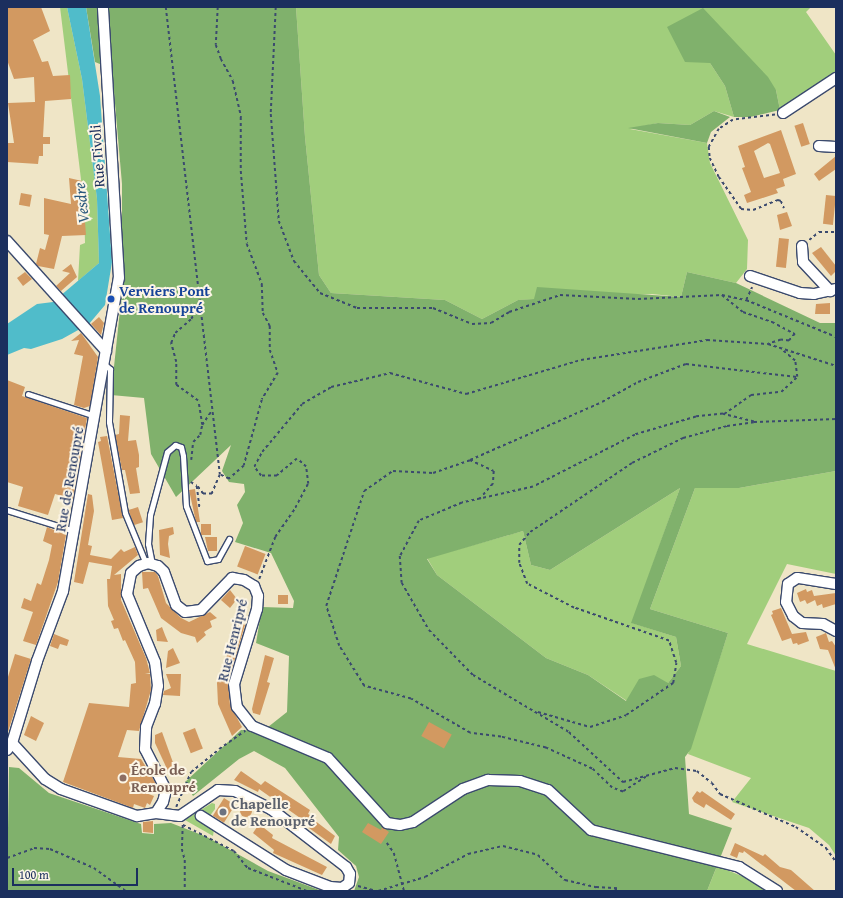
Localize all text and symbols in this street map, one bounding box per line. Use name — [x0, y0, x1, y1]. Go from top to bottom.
street label: Rue Tivoli — [86, 124, 108, 188]
water label: Vesdre — [69, 182, 93, 224]
place label: Verviers Pont de Renoupré — [119, 281, 210, 316]
marker: Verviers Pont de Renoupré — [106, 294, 116, 304]
street label: Rue de Renoupré — [51, 425, 87, 533]
street label: Rue Henripré — [213, 597, 251, 683]
place label: École de Renoupré — [131, 760, 196, 795]
marker: École de Renoupré — [118, 773, 128, 783]
place label: Chapelle de Renoupré — [231, 794, 315, 829]
marker: Chapelle de Renoupré — [218, 807, 228, 817]
scale bar — [14, 860, 140, 886]
text: 100 m — [19, 866, 49, 883]

